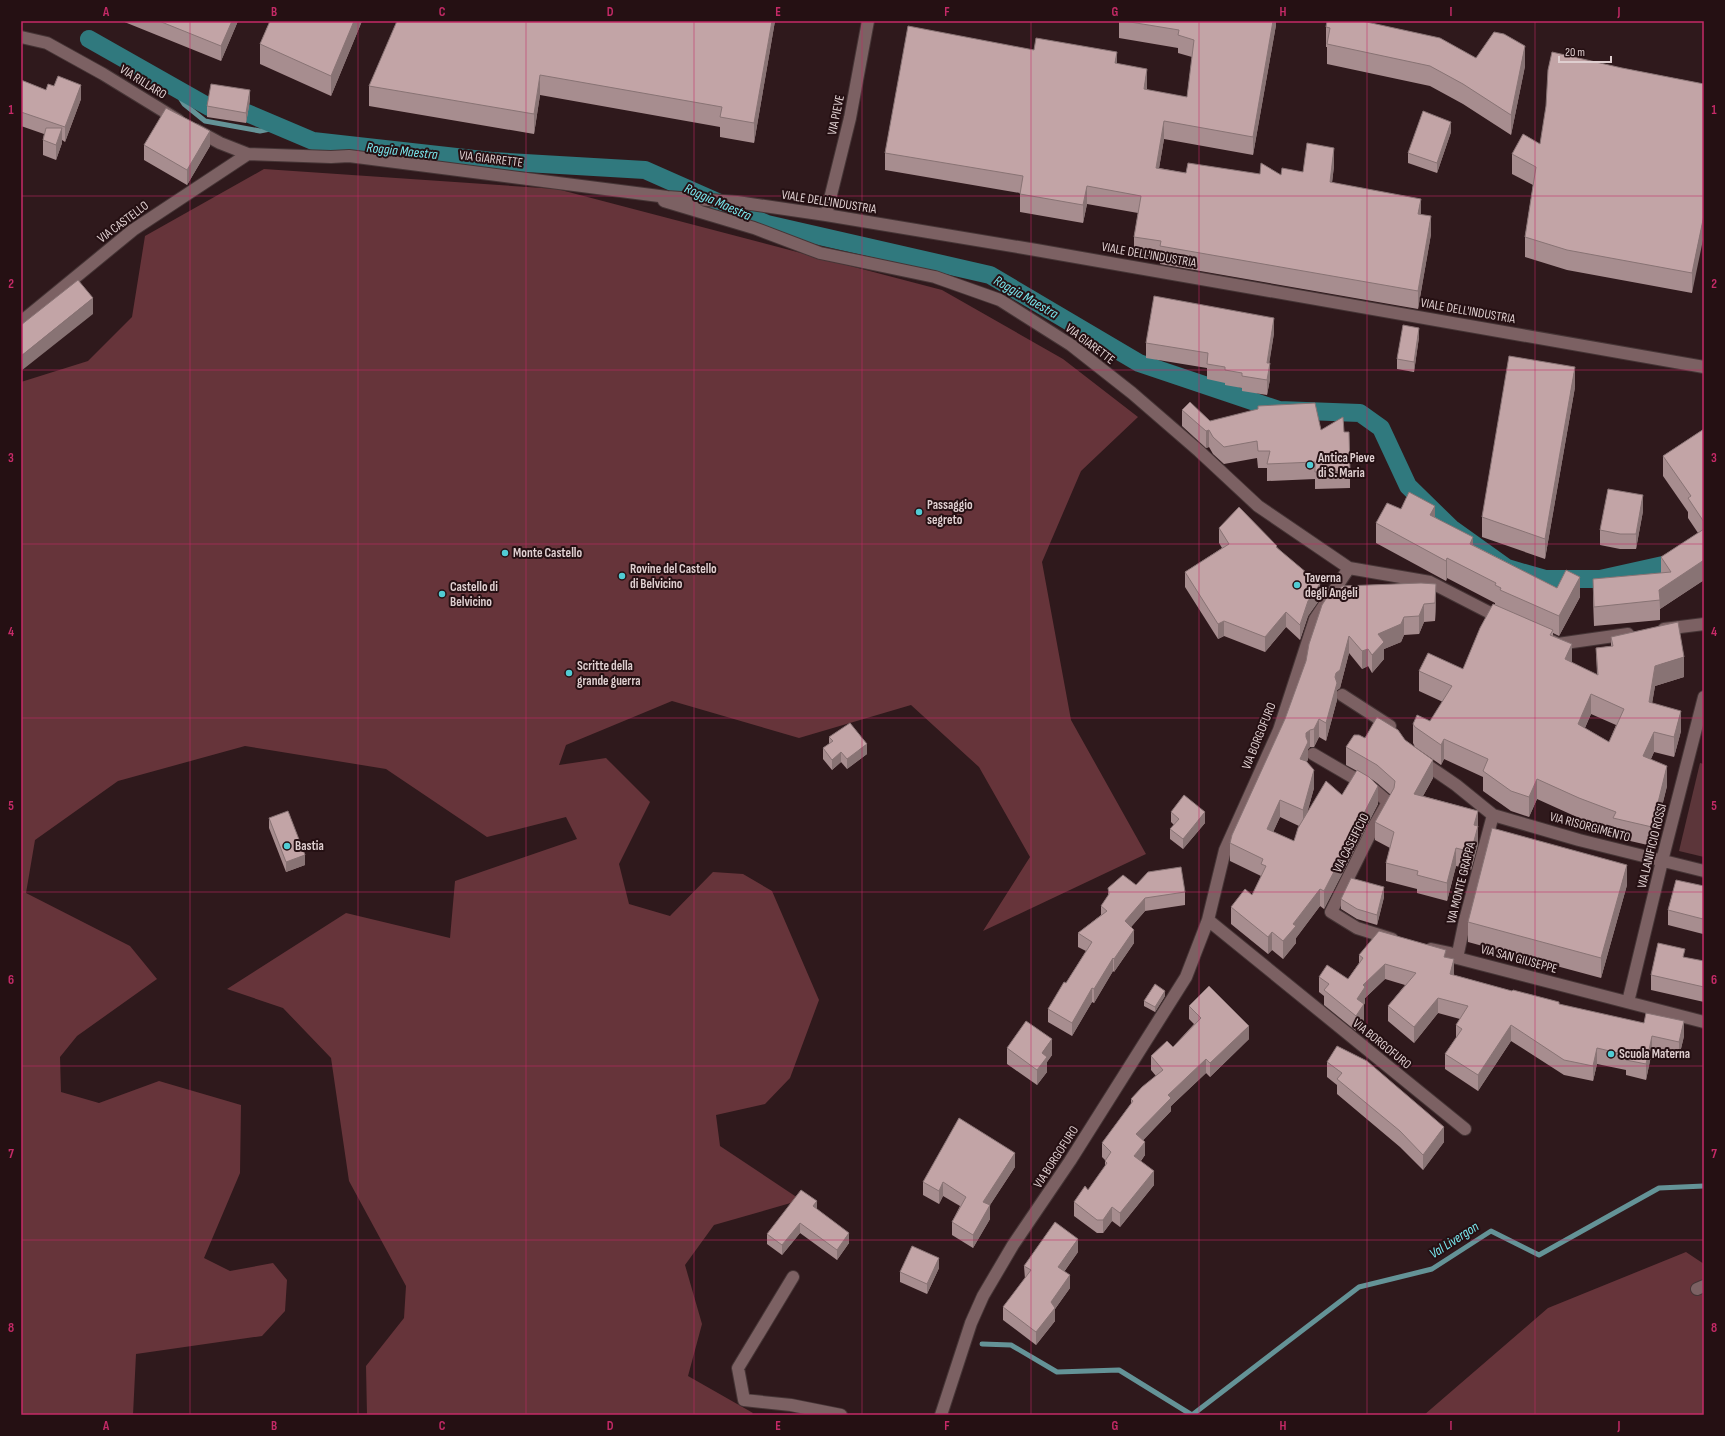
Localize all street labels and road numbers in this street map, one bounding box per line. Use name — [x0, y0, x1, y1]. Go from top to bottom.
street label: VIA RILLARO — [117, 61, 169, 103]
street label: VIA PIEVE — [824, 93, 848, 137]
street label: VIA GIARRETTE — [458, 147, 524, 171]
street label: VIALE DELL'INDUSTRIA — [780, 187, 878, 217]
street label: VIA CASTELLO — [94, 198, 152, 246]
street label: VIALE DELL'INDUSTRIA — [1100, 239, 1198, 271]
street label: VIALE DELL'INDUSTRIA — [1419, 295, 1517, 327]
street label: VIA GIARETTE — [1062, 320, 1118, 368]
street label: VIA BORGOFURO — [1238, 700, 1280, 772]
street label: VIA LANIFICIO ROSSI — [1634, 802, 1670, 890]
street label: VIA RISORGIMENTO — [1548, 809, 1632, 845]
street label: VIA CASEIFICIO — [1329, 811, 1373, 875]
street label: VIA MONTE GRAPPA — [1443, 840, 1479, 926]
street label: VIA SAN GIUSEPPE — [1479, 941, 1559, 977]
street label: VIA BORGOFURO — [1349, 1015, 1415, 1073]
street label: VIA BORGOFURO — [1030, 1123, 1082, 1191]

